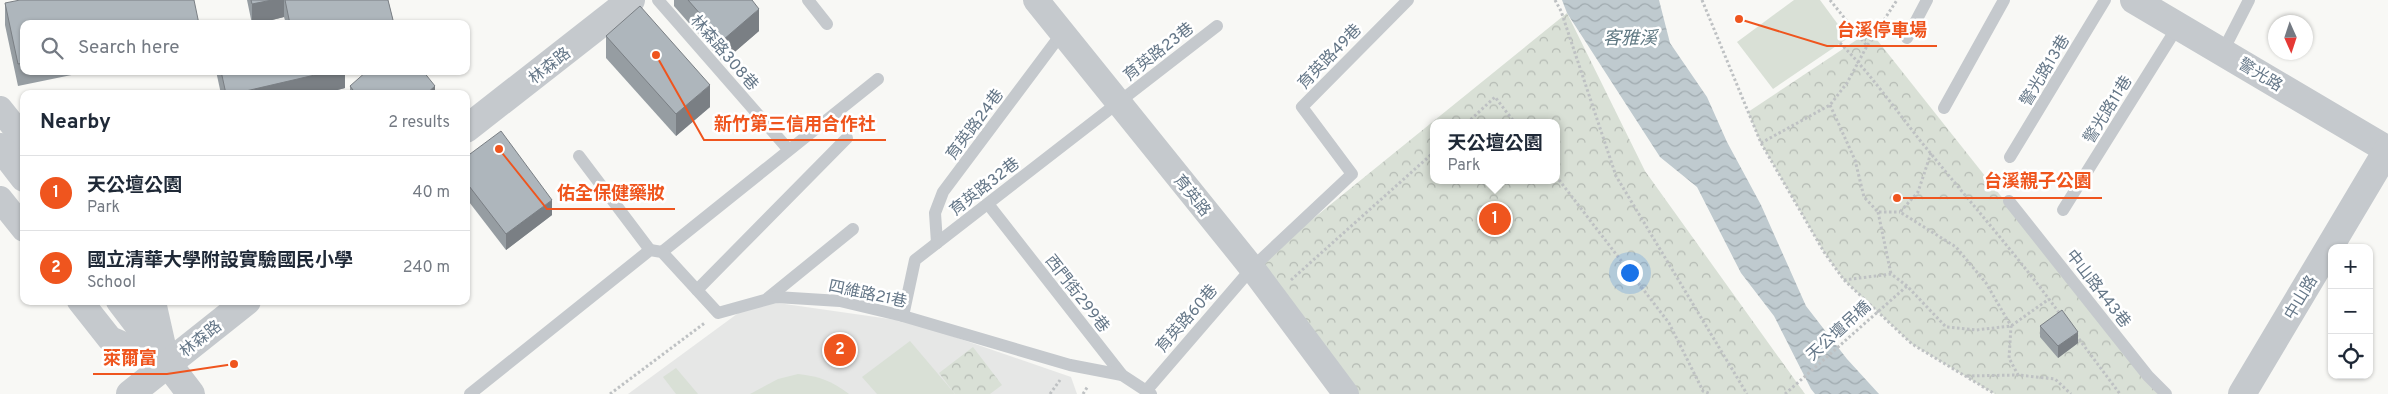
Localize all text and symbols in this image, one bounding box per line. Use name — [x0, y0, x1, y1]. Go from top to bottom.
street label: 林森路308巷 — [685, 11, 762, 95]
callout: 台溪停車場 — [1827, 13, 1937, 46]
north arrow — [2268, 15, 2313, 60]
street label: 育英路23巷 — [1120, 19, 1198, 86]
search box — [20, 20, 470, 75]
text: 台溪停車場 — [1837, 20, 1927, 43]
street label: 育英路49巷 — [1294, 21, 1367, 94]
water label: 客雅溪 — [1603, 28, 1660, 51]
street label: 警光路13巷 — [2017, 32, 2075, 110]
icon: search — [38, 34, 66, 62]
text: Search here — [78, 36, 180, 60]
street label: 林森路 — [525, 44, 575, 89]
street label: 警光路 — [2234, 55, 2286, 97]
street label: 警光路11巷 — [2080, 73, 2137, 148]
street label: 育英路24巷 — [942, 86, 1009, 165]
callout: 新竹第三信用合作社 — [704, 107, 886, 140]
text: Nearby — [40, 109, 111, 136]
text: 2 results — [388, 113, 450, 133]
text: 新竹第三信用合作社 — [714, 113, 876, 137]
popup — [1430, 119, 1560, 184]
text: 天公壇公園 — [1447, 132, 1543, 156]
street label: 育英路32巷 — [946, 154, 1024, 221]
text: Park — [1447, 156, 1481, 176]
callout: 台溪親子公園 — [1974, 165, 2102, 198]
street label: 育英路 — [1169, 171, 1214, 221]
text: 台溪親子公園 — [1984, 171, 2092, 194]
text: 天公壇公園 — [87, 174, 182, 198]
callout: 佑全保健藥妝 — [547, 176, 675, 209]
text: 1 — [53, 183, 59, 203]
text: 40 m — [412, 183, 450, 203]
text: 佑全保健藥妝 — [557, 183, 665, 206]
text: Park — [87, 198, 120, 218]
pin: 1 — [1479, 200, 1511, 238]
map controls — [2328, 244, 2373, 379]
button: + — [2328, 244, 2373, 289]
street label: 中山路443巷 — [2061, 246, 2134, 332]
text: 國立清華大學附設實驗國民小學 — [87, 249, 353, 273]
street label: 西門街299巷 — [1040, 251, 1113, 337]
text: 2 — [51, 258, 61, 278]
text: 240 m — [403, 258, 450, 278]
your location — [1617, 260, 1643, 286]
street label: 中山路 — [2281, 272, 2323, 324]
text: School — [87, 273, 136, 293]
street label: 四維路21巷 — [826, 277, 909, 313]
street label: 育英路60巷 — [1152, 281, 1223, 358]
button: − — [2328, 289, 2373, 334]
street label: 天公壇吊橋 — [1803, 297, 1876, 366]
street label: 林森路 — [176, 317, 226, 362]
pin: 2 — [824, 331, 856, 369]
button: locate — [2328, 334, 2373, 379]
callout: 萊爾富 — [93, 341, 167, 374]
text: 萊爾富 — [103, 348, 157, 371]

